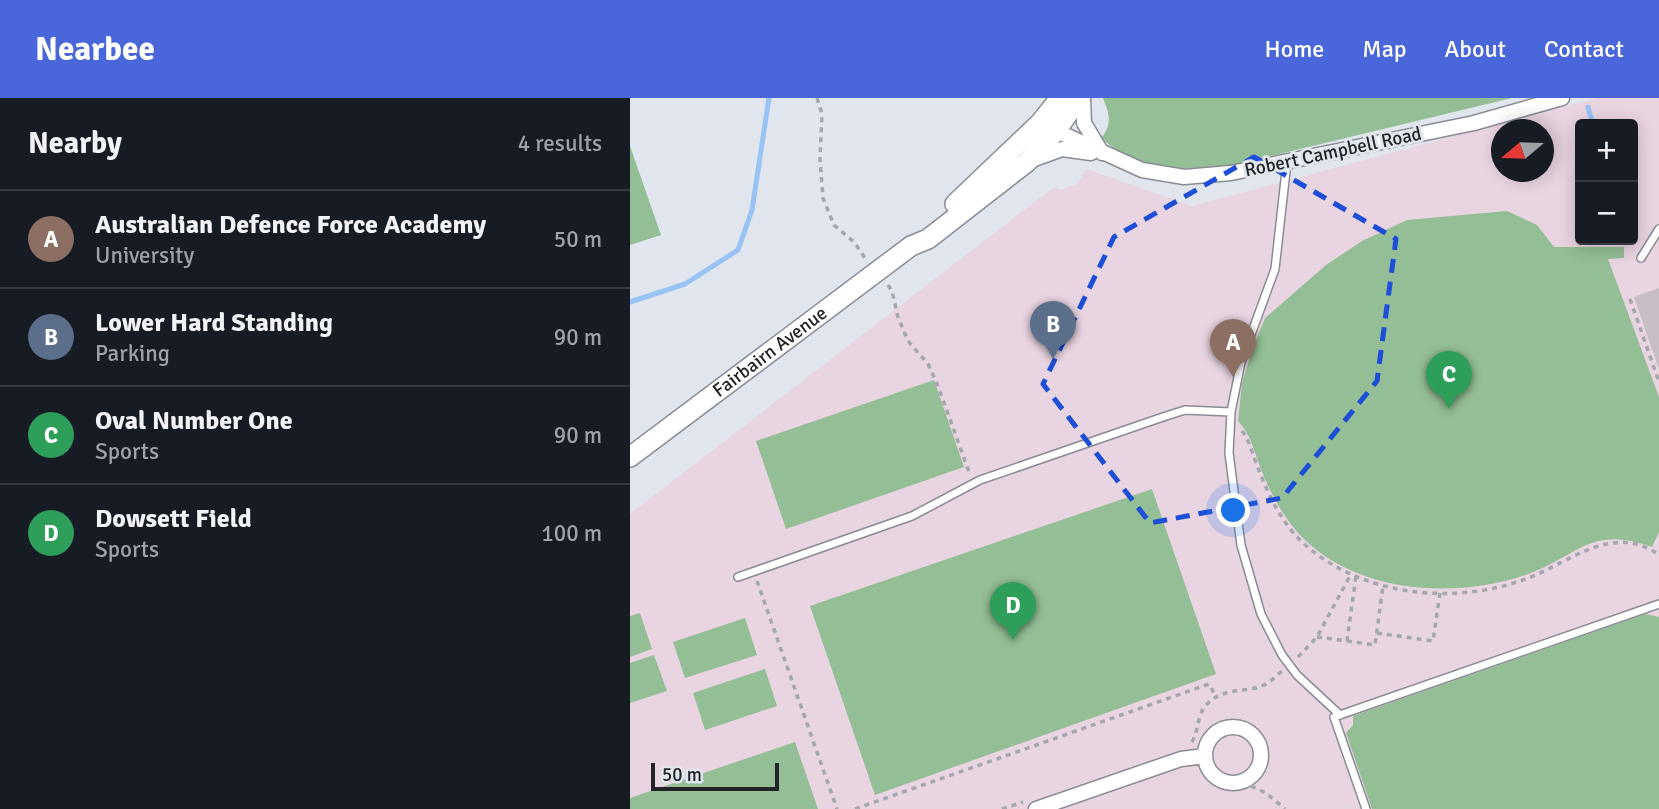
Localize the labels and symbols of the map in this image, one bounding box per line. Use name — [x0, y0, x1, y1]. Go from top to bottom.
north arrow — [1491, 119, 1554, 182]
street label: Robert Campbell Road — [1242, 122, 1424, 182]
street label: Fairbairn Avenue — [708, 301, 832, 403]
pin: B — [1030, 301, 1076, 359]
pin: A — [1210, 319, 1256, 377]
pin: C — [1426, 351, 1472, 409]
your location — [1216, 493, 1250, 527]
pin: D — [990, 582, 1036, 640]
scale bar — [651, 760, 779, 792]

